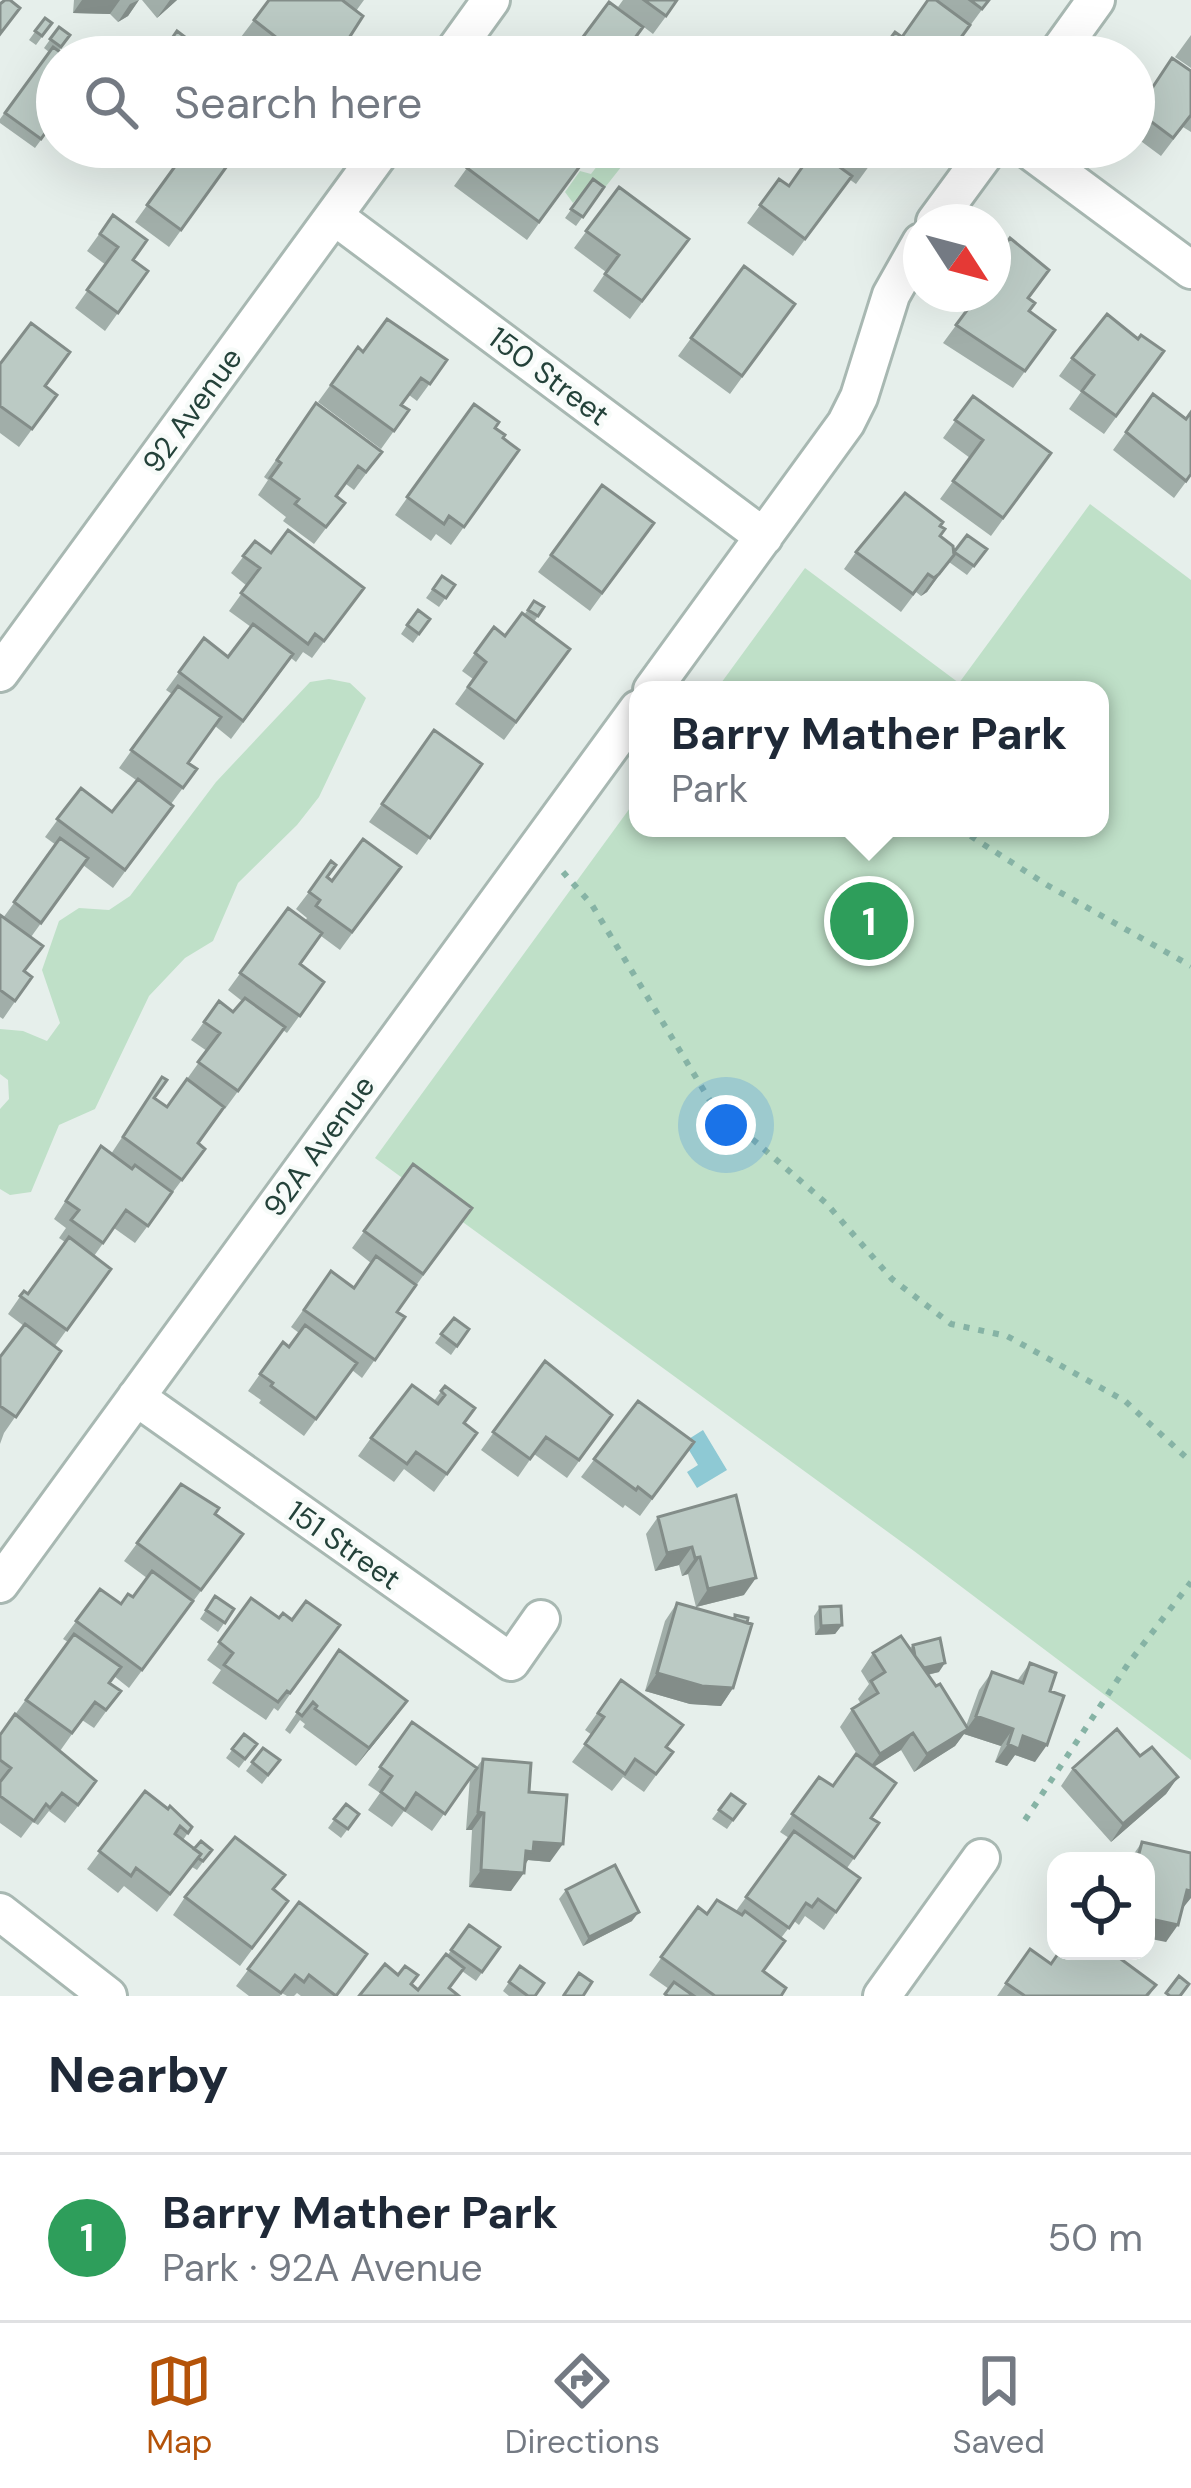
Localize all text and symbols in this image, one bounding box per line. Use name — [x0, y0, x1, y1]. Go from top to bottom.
search box — [36, 36, 1155, 168]
icon: search — [78, 69, 144, 135]
text: Search here — [174, 73, 422, 132]
north arrow — [903, 204, 1011, 312]
street label: 150 Street — [481, 318, 617, 434]
street label: 92 Avenue — [133, 340, 251, 480]
popup — [629, 681, 1109, 837]
text: Barry Mather Park — [671, 704, 1067, 763]
text: Park — [671, 763, 748, 814]
pin: 1 — [830, 876, 908, 966]
street label: 92A Avenue — [255, 1068, 383, 1224]
your location — [696, 1095, 756, 1155]
street label: 151 Street — [280, 1492, 408, 1598]
map controls — [1047, 1852, 1155, 1960]
button: locate — [1047, 1852, 1155, 1960]
text: Nearby — [48, 2041, 229, 2108]
text: Barry Mather Park — [162, 2183, 558, 2242]
text: 1 — [80, 2212, 94, 2263]
text: 50 m — [1047, 2212, 1143, 2263]
text: Park · 92A Avenue — [162, 2242, 483, 2293]
tab: Map — [146, 2348, 213, 2463]
tab: Directions — [505, 2348, 660, 2463]
tab: Saved — [952, 2348, 1045, 2463]

